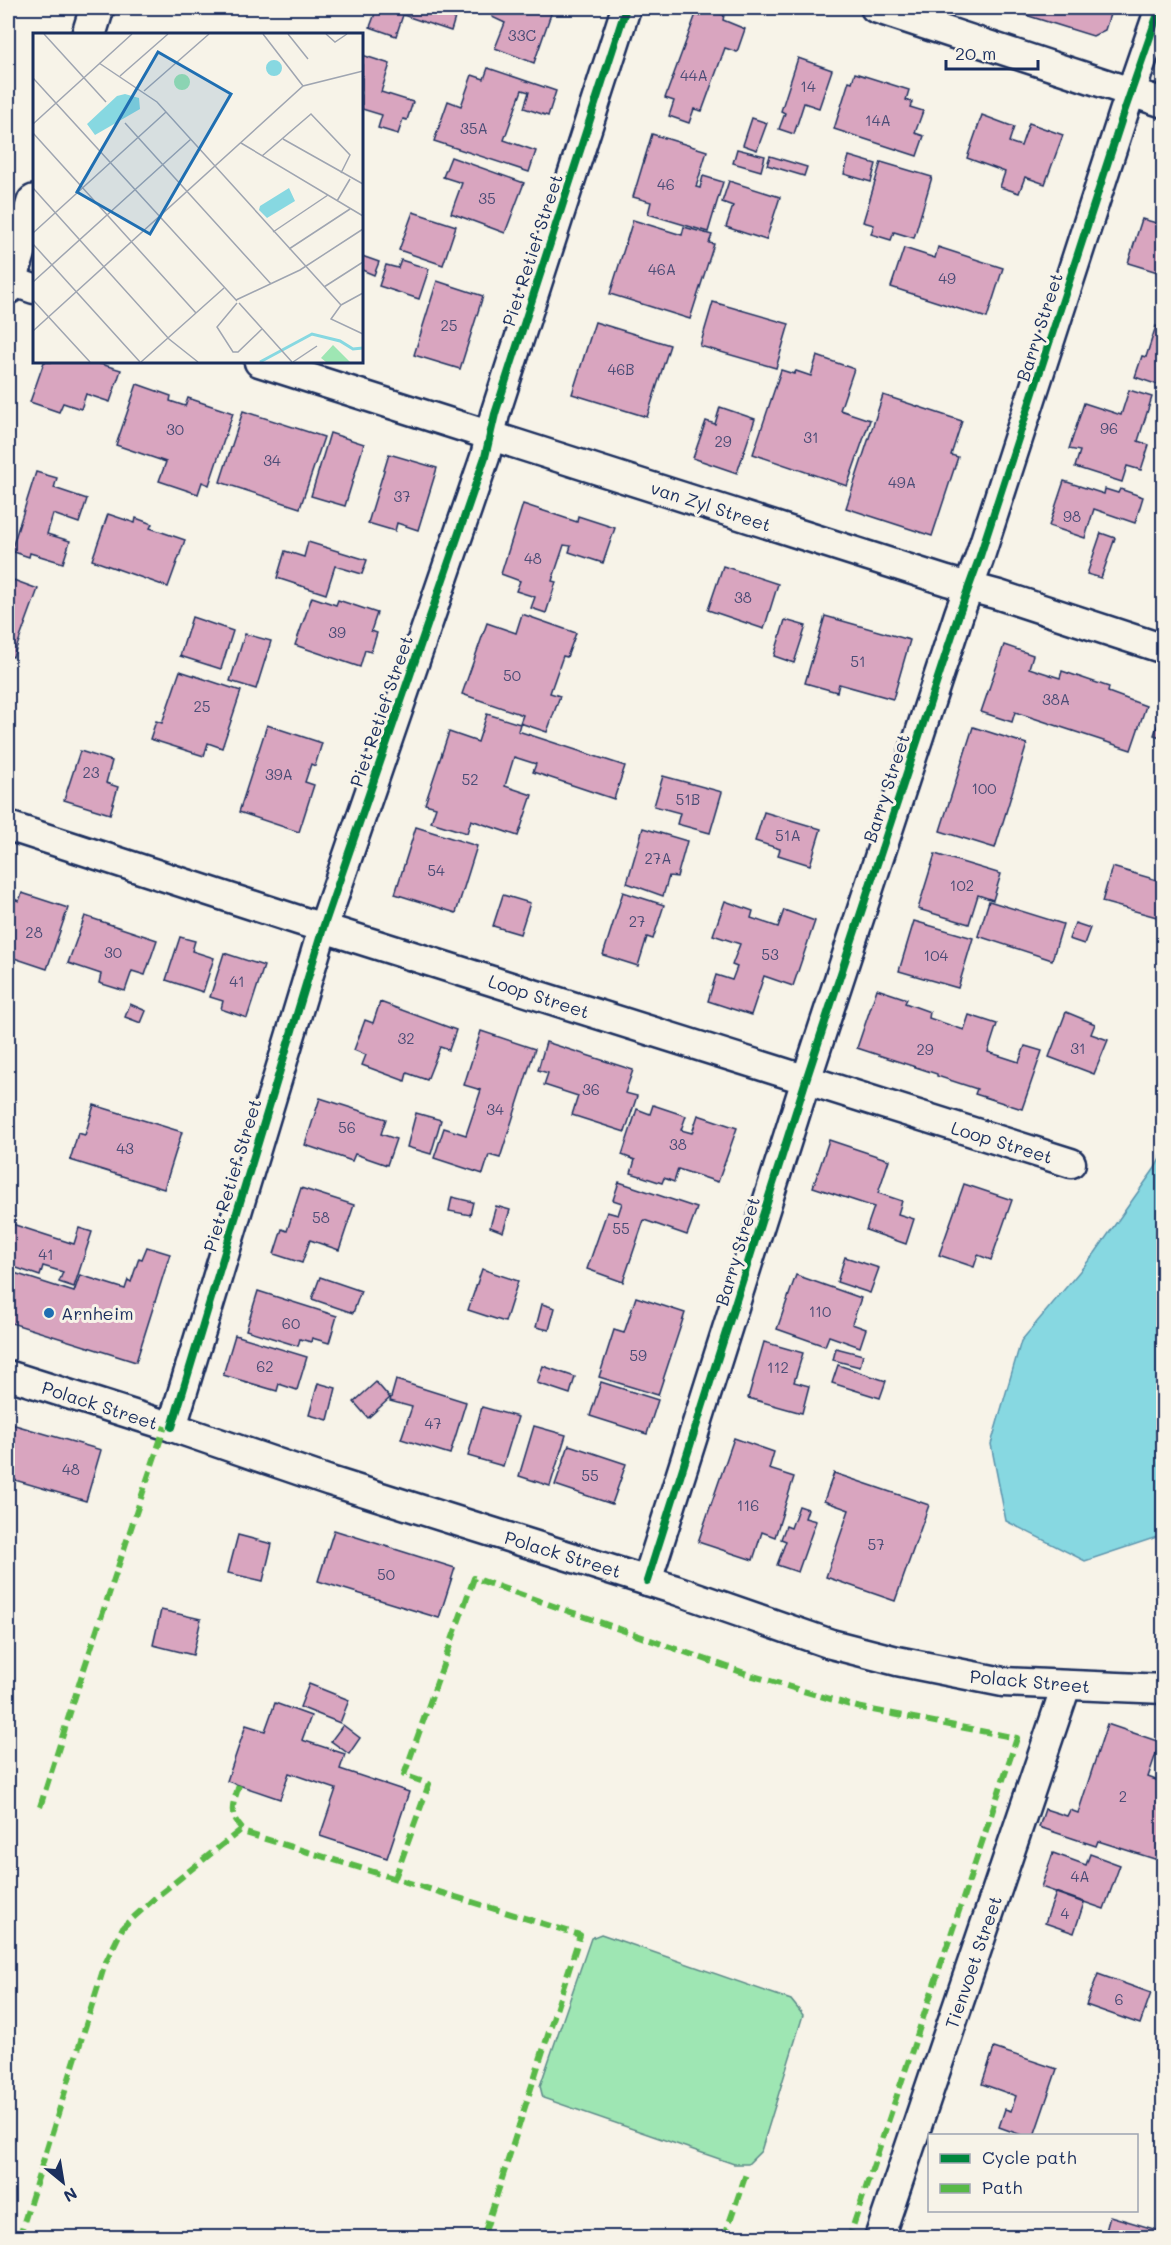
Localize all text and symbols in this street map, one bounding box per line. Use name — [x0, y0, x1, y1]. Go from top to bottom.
house number: 33C — [508, 25, 536, 45]
inset map — [33, 33, 363, 363]
scale bar — [946, 33, 1038, 71]
text: 20 m — [955, 41, 996, 65]
house number: 44A — [680, 65, 708, 85]
house number: 14 — [800, 76, 816, 96]
house number: 14A — [865, 110, 891, 130]
house number: 35A — [460, 118, 488, 138]
street label: Piet Retief Street — [496, 171, 568, 329]
house number: 46 — [657, 174, 675, 194]
house number: 35 — [478, 188, 496, 208]
house number: 46A — [648, 259, 676, 279]
house number: 49 — [938, 268, 956, 288]
street label: Barry Street — [1010, 270, 1068, 384]
house number: 25 — [440, 315, 458, 335]
house number: 46B — [607, 359, 635, 379]
house number: 96 — [1100, 418, 1118, 438]
house number: 30 — [166, 419, 184, 439]
house number: 31 — [803, 427, 819, 447]
house number: 29 — [714, 431, 732, 451]
house number: 34 — [263, 450, 281, 470]
house number: 49A — [888, 472, 916, 492]
street label: van Zyl Street — [648, 475, 774, 537]
house number: 37 — [393, 486, 411, 506]
house number: 98 — [1063, 506, 1081, 526]
house number: 48 — [524, 548, 542, 568]
house number: 38 — [734, 587, 752, 607]
house number: 39 — [328, 622, 346, 642]
street label: Piet Retief Street — [344, 632, 418, 790]
house number: 51 — [850, 651, 866, 671]
house number: 50 — [503, 665, 521, 685]
house number: 38A — [1042, 689, 1070, 709]
house number: 25 — [193, 696, 211, 716]
street label: Barry Street — [857, 731, 915, 845]
house number: 23 — [82, 762, 100, 782]
house number: 39A — [265, 764, 293, 784]
house number: 52 — [461, 769, 479, 789]
house number: 100 — [971, 778, 997, 798]
house number: 51B — [676, 789, 700, 809]
house number: 51A — [775, 825, 801, 845]
house number: 27A — [644, 848, 672, 868]
house number: 54 — [427, 860, 445, 880]
house number: 102 — [950, 875, 974, 895]
house number: 27 — [629, 911, 645, 931]
house number: 28 — [25, 922, 43, 942]
house number: 30 — [104, 942, 122, 962]
house number: 53 — [761, 944, 779, 964]
house number: 104 — [924, 945, 949, 965]
street label: Loop Street — [485, 968, 593, 1024]
house number: 41 — [229, 971, 245, 991]
house number: 32 — [397, 1028, 415, 1048]
house number: 31 — [1070, 1038, 1086, 1058]
house number: 29 — [916, 1039, 934, 1059]
house number: 36 — [582, 1079, 600, 1099]
street label: Piet Retief Street — [197, 1096, 267, 1254]
house number: 34 — [486, 1099, 504, 1119]
street label: Loop Street — [948, 1115, 1056, 1169]
house number: 56 — [338, 1117, 356, 1137]
house number: 38 — [669, 1134, 687, 1154]
house number: 43 — [116, 1138, 134, 1158]
street label: Barry Street — [709, 1193, 765, 1309]
house number: 58 — [312, 1207, 330, 1227]
house number: 55 — [612, 1218, 630, 1238]
house number: 41 — [38, 1244, 54, 1264]
place label: Arnheim — [61, 1301, 134, 1325]
house number: 110 — [809, 1301, 831, 1321]
marker: Arnheim — [42, 1306, 56, 1320]
house number: 60 — [282, 1313, 300, 1333]
house number: 59 — [629, 1345, 647, 1365]
house number: 62 — [256, 1356, 274, 1376]
house number: 112 — [767, 1357, 789, 1377]
street label: Polack Street — [39, 1375, 161, 1435]
house number: 47 — [424, 1413, 442, 1433]
house number: 48 — [62, 1459, 80, 1479]
house number: 55 — [581, 1465, 599, 1485]
house number: 116 — [737, 1495, 759, 1515]
street label: Polack Street — [502, 1525, 624, 1583]
house number: 57 — [867, 1534, 885, 1554]
house number: 50 — [377, 1564, 395, 1584]
street label: Polack Street — [969, 1664, 1091, 1698]
house number: 2 — [1119, 1786, 1127, 1806]
house number: 4A — [1070, 1866, 1090, 1886]
street label: Tienvoet Street — [939, 1892, 1007, 2032]
house number: 4 — [1061, 1903, 1070, 1923]
house number: 6 — [1114, 1989, 1124, 2009]
legend — [928, 2134, 1138, 2212]
text: Cycle path — [982, 2145, 1077, 2169]
north arrow — [33, 2152, 93, 2212]
text: Path — [982, 2175, 1022, 2199]
text: N — [60, 2183, 81, 2208]

